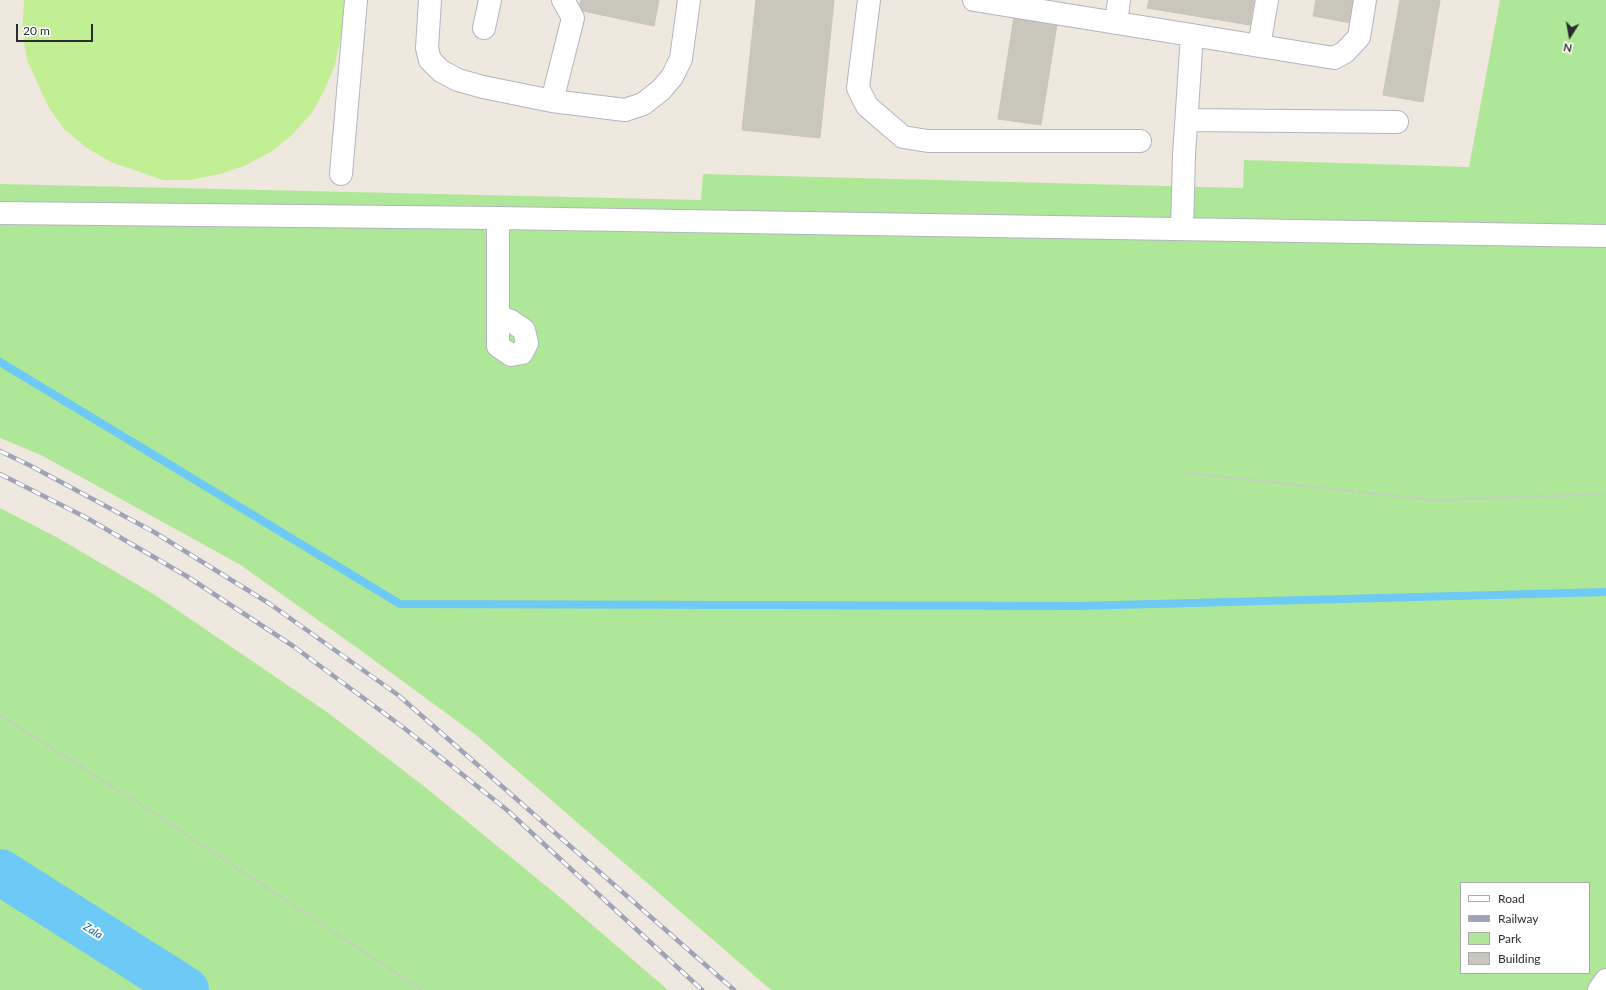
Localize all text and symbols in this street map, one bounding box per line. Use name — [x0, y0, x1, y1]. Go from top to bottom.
scale bar — [18, 16, 95, 42]
north arrow — [1550, 16, 1590, 56]
text: 20 m — [23, 23, 50, 38]
text: N — [1562, 41, 1573, 55]
legend — [1460, 882, 1590, 974]
text: Road — [1498, 891, 1525, 906]
text: Railway — [1498, 911, 1538, 926]
water label: Zala — [81, 920, 105, 942]
text: Park — [1498, 931, 1521, 946]
text: Building — [1498, 951, 1541, 966]

